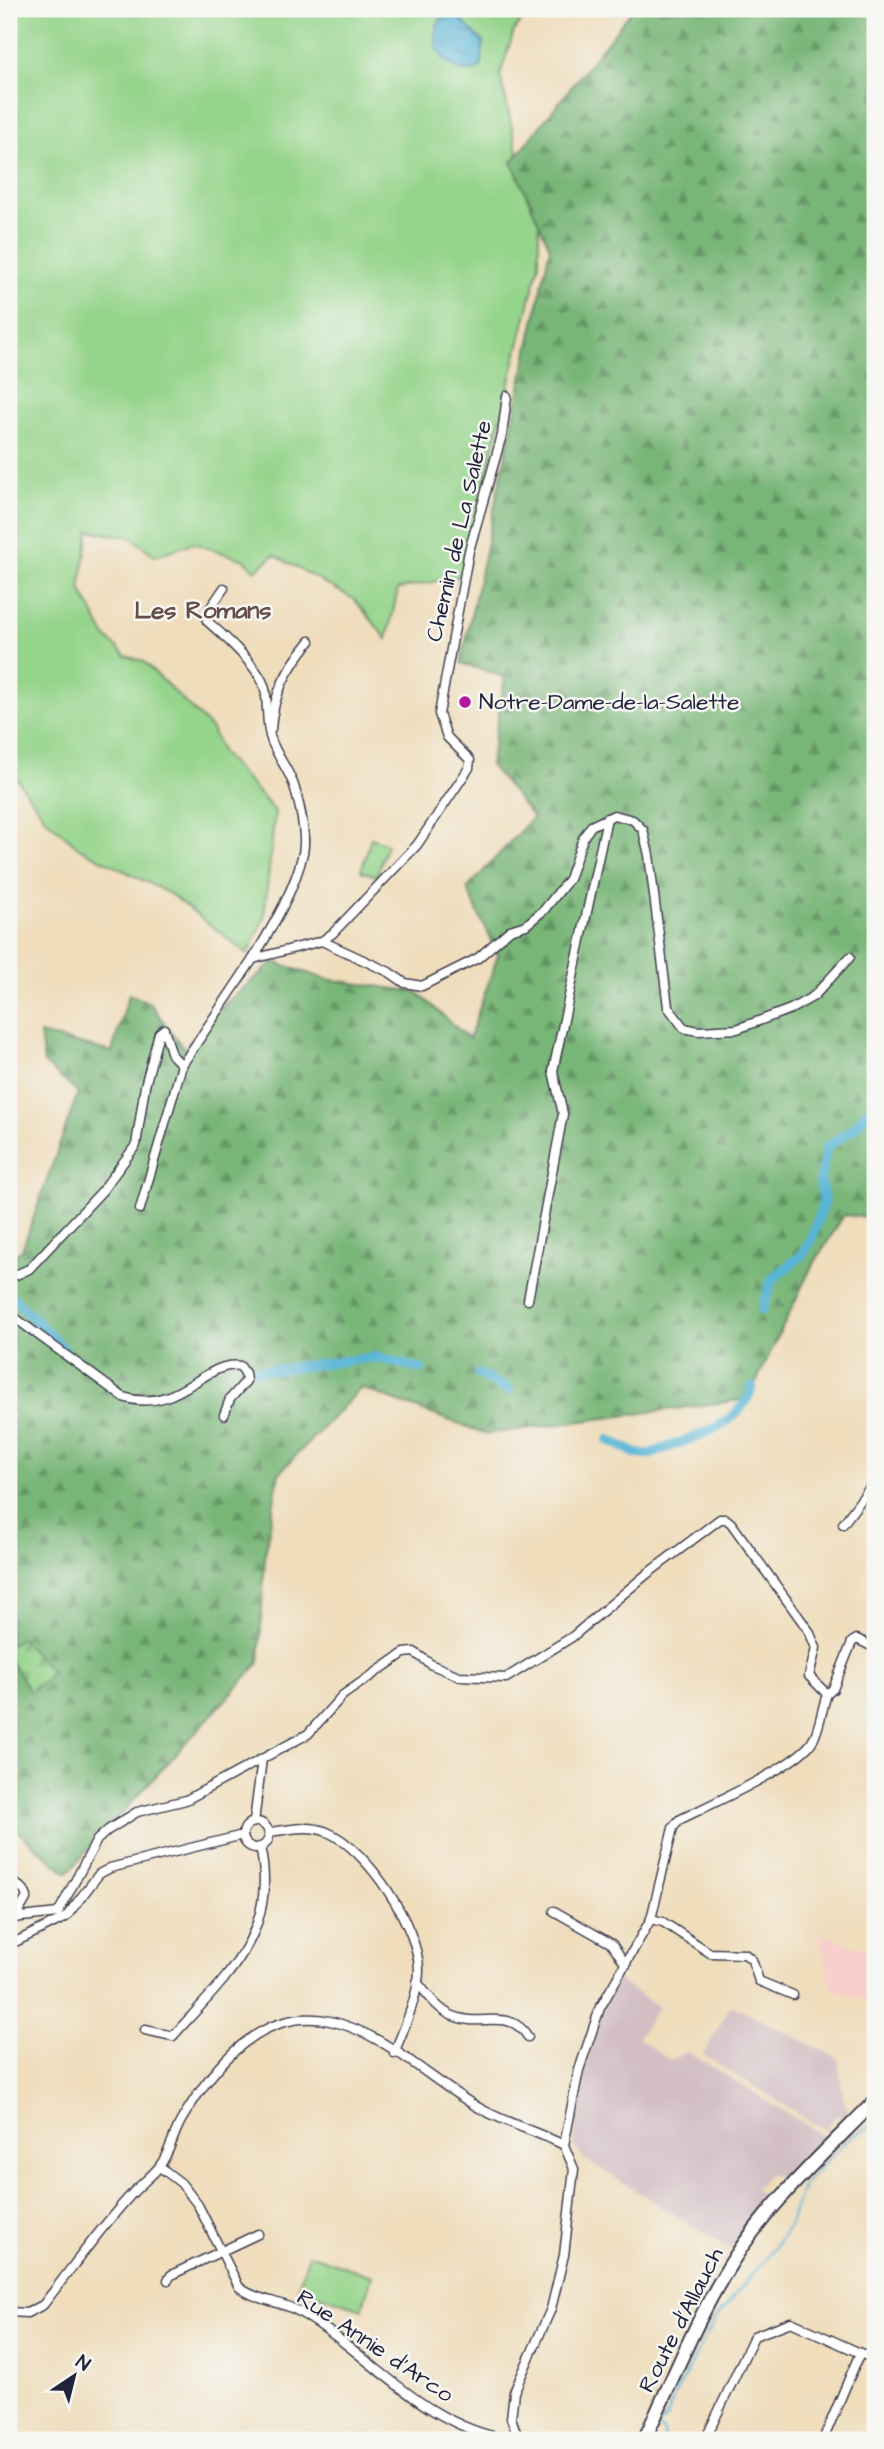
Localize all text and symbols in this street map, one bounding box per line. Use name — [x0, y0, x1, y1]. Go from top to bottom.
street label: Chemin de La Salette — [418, 417, 500, 645]
district label: Les Romans — [135, 594, 271, 628]
place label: Notre-Dame-de-la-Salette — [479, 686, 739, 718]
marker: Notre-Dame-de-la-Salette — [457, 694, 473, 710]
street label: Route d'Allauch — [631, 2241, 732, 2398]
street label: Rue Annie d'Arco — [290, 2282, 460, 2410]
north arrow — [38, 2340, 108, 2410]
text: N — [70, 2349, 96, 2378]

